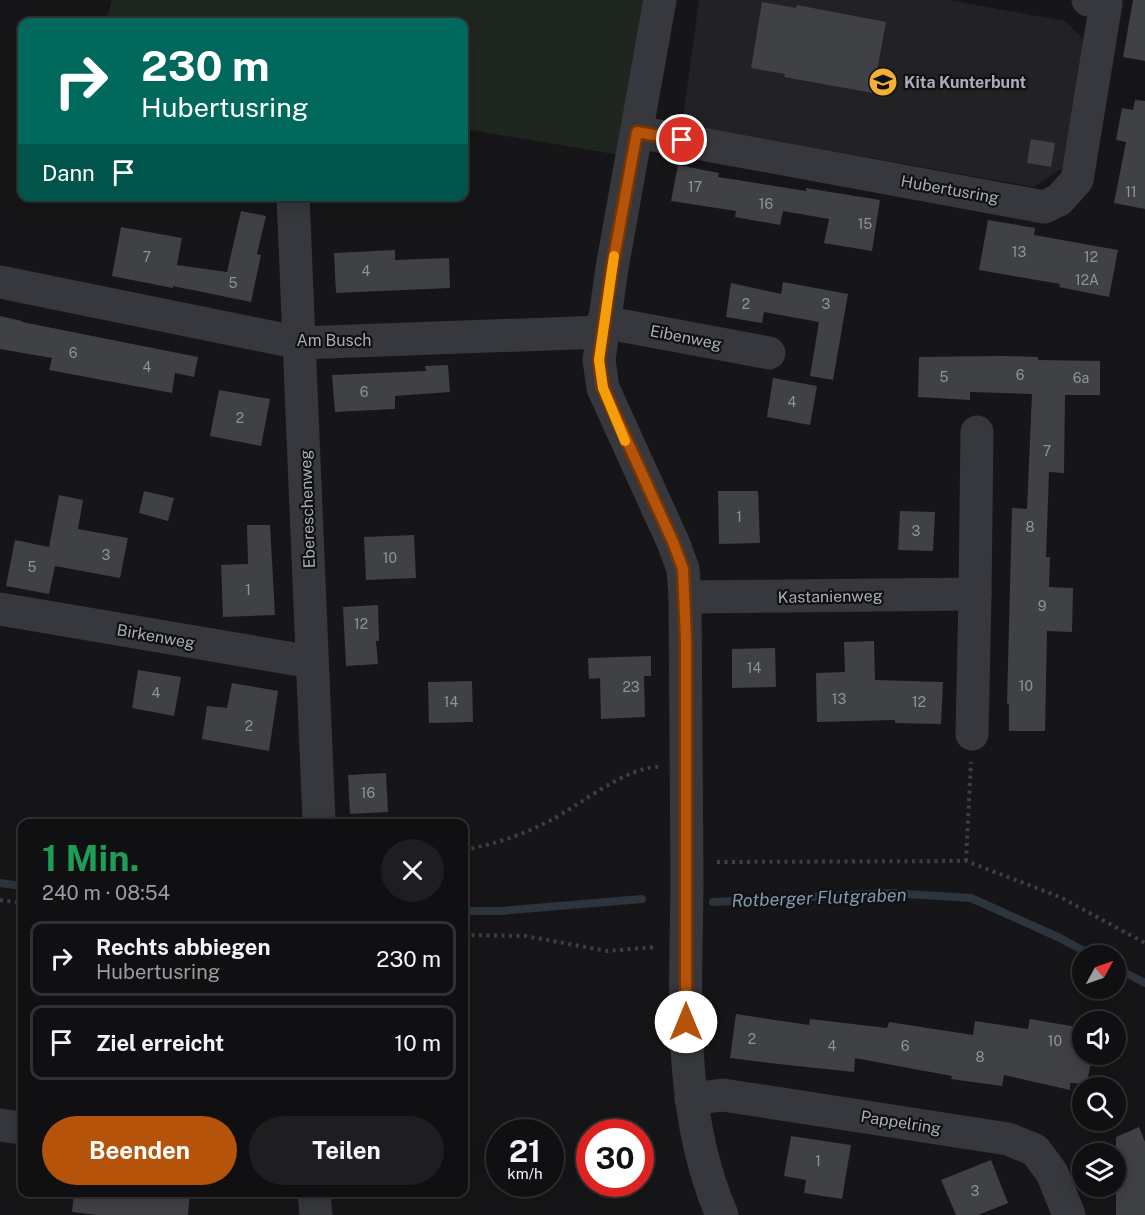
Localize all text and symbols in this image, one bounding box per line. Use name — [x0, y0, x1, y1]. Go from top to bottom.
text: 230 m — [141, 41, 270, 90]
icon: right — [42, 42, 120, 120]
school or university icon: Kita Kunterbunt — [867, 66, 899, 98]
place label: Kita Kunterbunt — [904, 73, 1026, 92]
text: Hubertusring — [141, 91, 309, 123]
pin — [656, 114, 707, 165]
icon: arrive — [665, 123, 698, 156]
icon: arrive — [107, 156, 140, 189]
text: Dann — [42, 160, 95, 186]
street label: Hubertusring — [899, 172, 1001, 207]
house number: 17 — [688, 179, 702, 195]
house number: 11 — [1125, 184, 1137, 200]
house number: 16 — [759, 196, 773, 212]
house number: 15 — [858, 216, 872, 232]
house number: 13 — [1012, 244, 1026, 260]
house number: 7 — [143, 249, 151, 265]
house number: 12 — [1084, 249, 1098, 265]
house number: 4 — [362, 263, 371, 279]
house number: 12A — [1075, 272, 1099, 288]
house number: 5 — [229, 275, 238, 291]
house number: 2 — [742, 296, 750, 312]
house number: 3 — [822, 296, 831, 312]
street label: Eibenweg — [648, 321, 723, 354]
street label: Am Busch — [296, 331, 372, 350]
house number: 6 — [69, 345, 78, 361]
house number: 4 — [143, 359, 152, 375]
house number: 6 — [1016, 367, 1025, 383]
house number: 5 — [940, 369, 949, 385]
house number: 6a — [1073, 370, 1089, 386]
house number: 6 — [360, 384, 369, 400]
house number: 4 — [788, 394, 797, 410]
house number: 2 — [236, 410, 244, 426]
house number: 7 — [1043, 443, 1051, 459]
street label: Ebereschenweg — [296, 449, 319, 569]
house number: 1 — [736, 509, 742, 525]
house number: 8 — [1025, 519, 1035, 535]
house number: 3 — [912, 523, 921, 539]
house number: 3 — [102, 547, 111, 563]
house number: 10 — [383, 550, 397, 566]
house number: 5 — [28, 559, 37, 575]
house number: 1 — [245, 582, 251, 598]
street label: Kastanienweg — [777, 586, 883, 607]
house number: 9 — [1038, 598, 1047, 614]
house number: 12 — [354, 616, 368, 632]
street label: Birkenweg — [115, 620, 196, 653]
house number: 14 — [747, 660, 761, 676]
house number: 10 — [1019, 678, 1033, 694]
house number: 23 — [622, 679, 640, 695]
house number: 4 — [152, 685, 161, 701]
house number: 13 — [832, 691, 846, 707]
house number: 14 — [444, 694, 458, 710]
house number: 12 — [912, 694, 926, 710]
house number: 2 — [245, 718, 253, 734]
house number: 16 — [361, 785, 375, 801]
text: 1 Min. — [42, 837, 139, 879]
button: close — [381, 839, 444, 902]
text: 240 m · 08:54 — [42, 881, 170, 905]
water label: Rotberger Flutgraben — [731, 884, 907, 911]
text: Rechts abbiegen — [96, 934, 271, 960]
icon: right — [45, 942, 78, 975]
north arrow — [1072, 945, 1126, 999]
map controls — [1072, 945, 1126, 1197]
text: 230 m — [376, 946, 441, 972]
text: Hubertusring — [96, 960, 220, 984]
position arrow — [654, 990, 718, 1054]
button: sound — [1072, 1011, 1126, 1065]
icon: arrive — [45, 1026, 78, 1059]
text: Ziel erreicht — [96, 1030, 224, 1056]
text: 10 m — [394, 1030, 441, 1056]
house number: 2 — [748, 1031, 756, 1047]
house number: 10 — [1048, 1033, 1062, 1049]
house number: 4 — [828, 1038, 837, 1054]
house number: 6 — [901, 1038, 910, 1054]
house number: 8 — [975, 1049, 985, 1065]
button: search — [1072, 1077, 1126, 1131]
street label: Pappelring — [859, 1107, 943, 1138]
button: Beenden — [42, 1116, 237, 1185]
button: Teilen — [249, 1116, 444, 1185]
speed limit sign: 30 — [576, 1119, 654, 1197]
text: 21 — [509, 1133, 541, 1169]
button: layers — [1072, 1143, 1126, 1197]
house number: 1 — [815, 1153, 821, 1169]
text: km/h — [507, 1165, 543, 1182]
house number: 3 — [971, 1183, 980, 1199]

